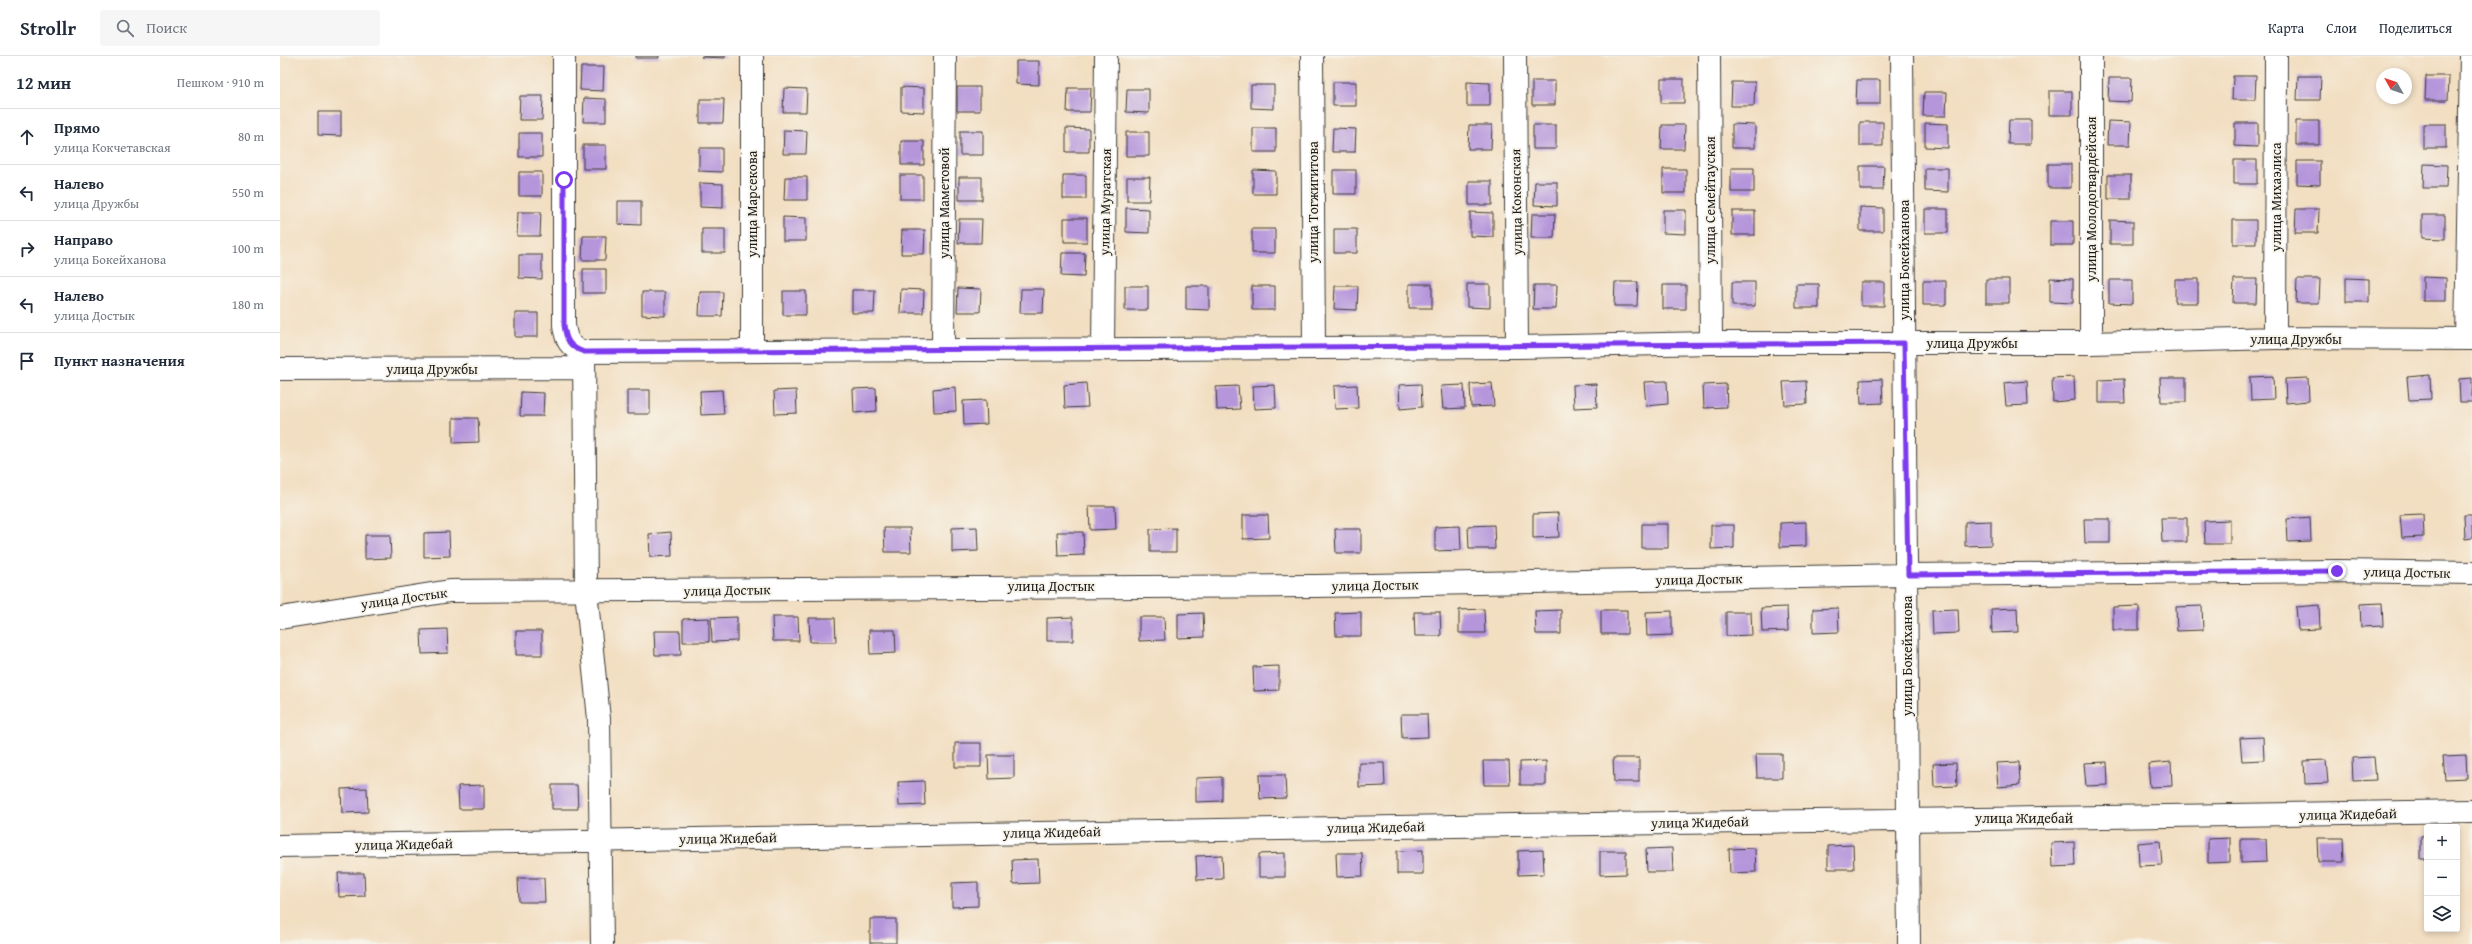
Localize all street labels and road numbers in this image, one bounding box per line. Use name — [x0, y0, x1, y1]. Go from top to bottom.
street label: улица Молодогвардейская — [2081, 116, 2101, 283]
street label: улица Семейтауская — [1700, 136, 1720, 265]
street label: улица Тогжигитова — [1303, 141, 1323, 264]
street label: улица Михаэлиса — [2266, 142, 2286, 253]
street label: улица Маметовой — [934, 147, 954, 260]
street label: улица Муратская — [1094, 148, 1116, 257]
street label: улица Коконская — [1505, 149, 1527, 256]
street label: улица Марсекова — [742, 150, 762, 258]
street label: улица Бокейханова — [1894, 199, 1914, 321]
street label: улица Дружбы — [2249, 329, 2342, 349]
street label: улица Дружбы — [1925, 333, 2018, 353]
street label: улица Дружбы — [385, 359, 478, 379]
street label: улица Достык — [2362, 561, 2451, 583]
street label: улица Достык — [1654, 568, 1743, 590]
street label: улица Достык — [1330, 574, 1419, 596]
street label: улица Достык — [1006, 576, 1095, 596]
street label: улица Достык — [682, 579, 771, 601]
street label: улица Достык — [359, 582, 449, 614]
street label: улица Бокейханова — [1897, 595, 1917, 717]
street label: улица Жидебай — [2298, 803, 2397, 825]
street label: улица Жидебай — [1974, 808, 2073, 828]
street label: улица Жидебай — [1650, 811, 1749, 833]
street label: улица Жидебай — [1326, 816, 1425, 838]
street label: улица Жидебай — [1002, 821, 1101, 843]
street label: улица Жидебай — [678, 827, 777, 849]
street label: улица Жидебай — [354, 833, 453, 855]

